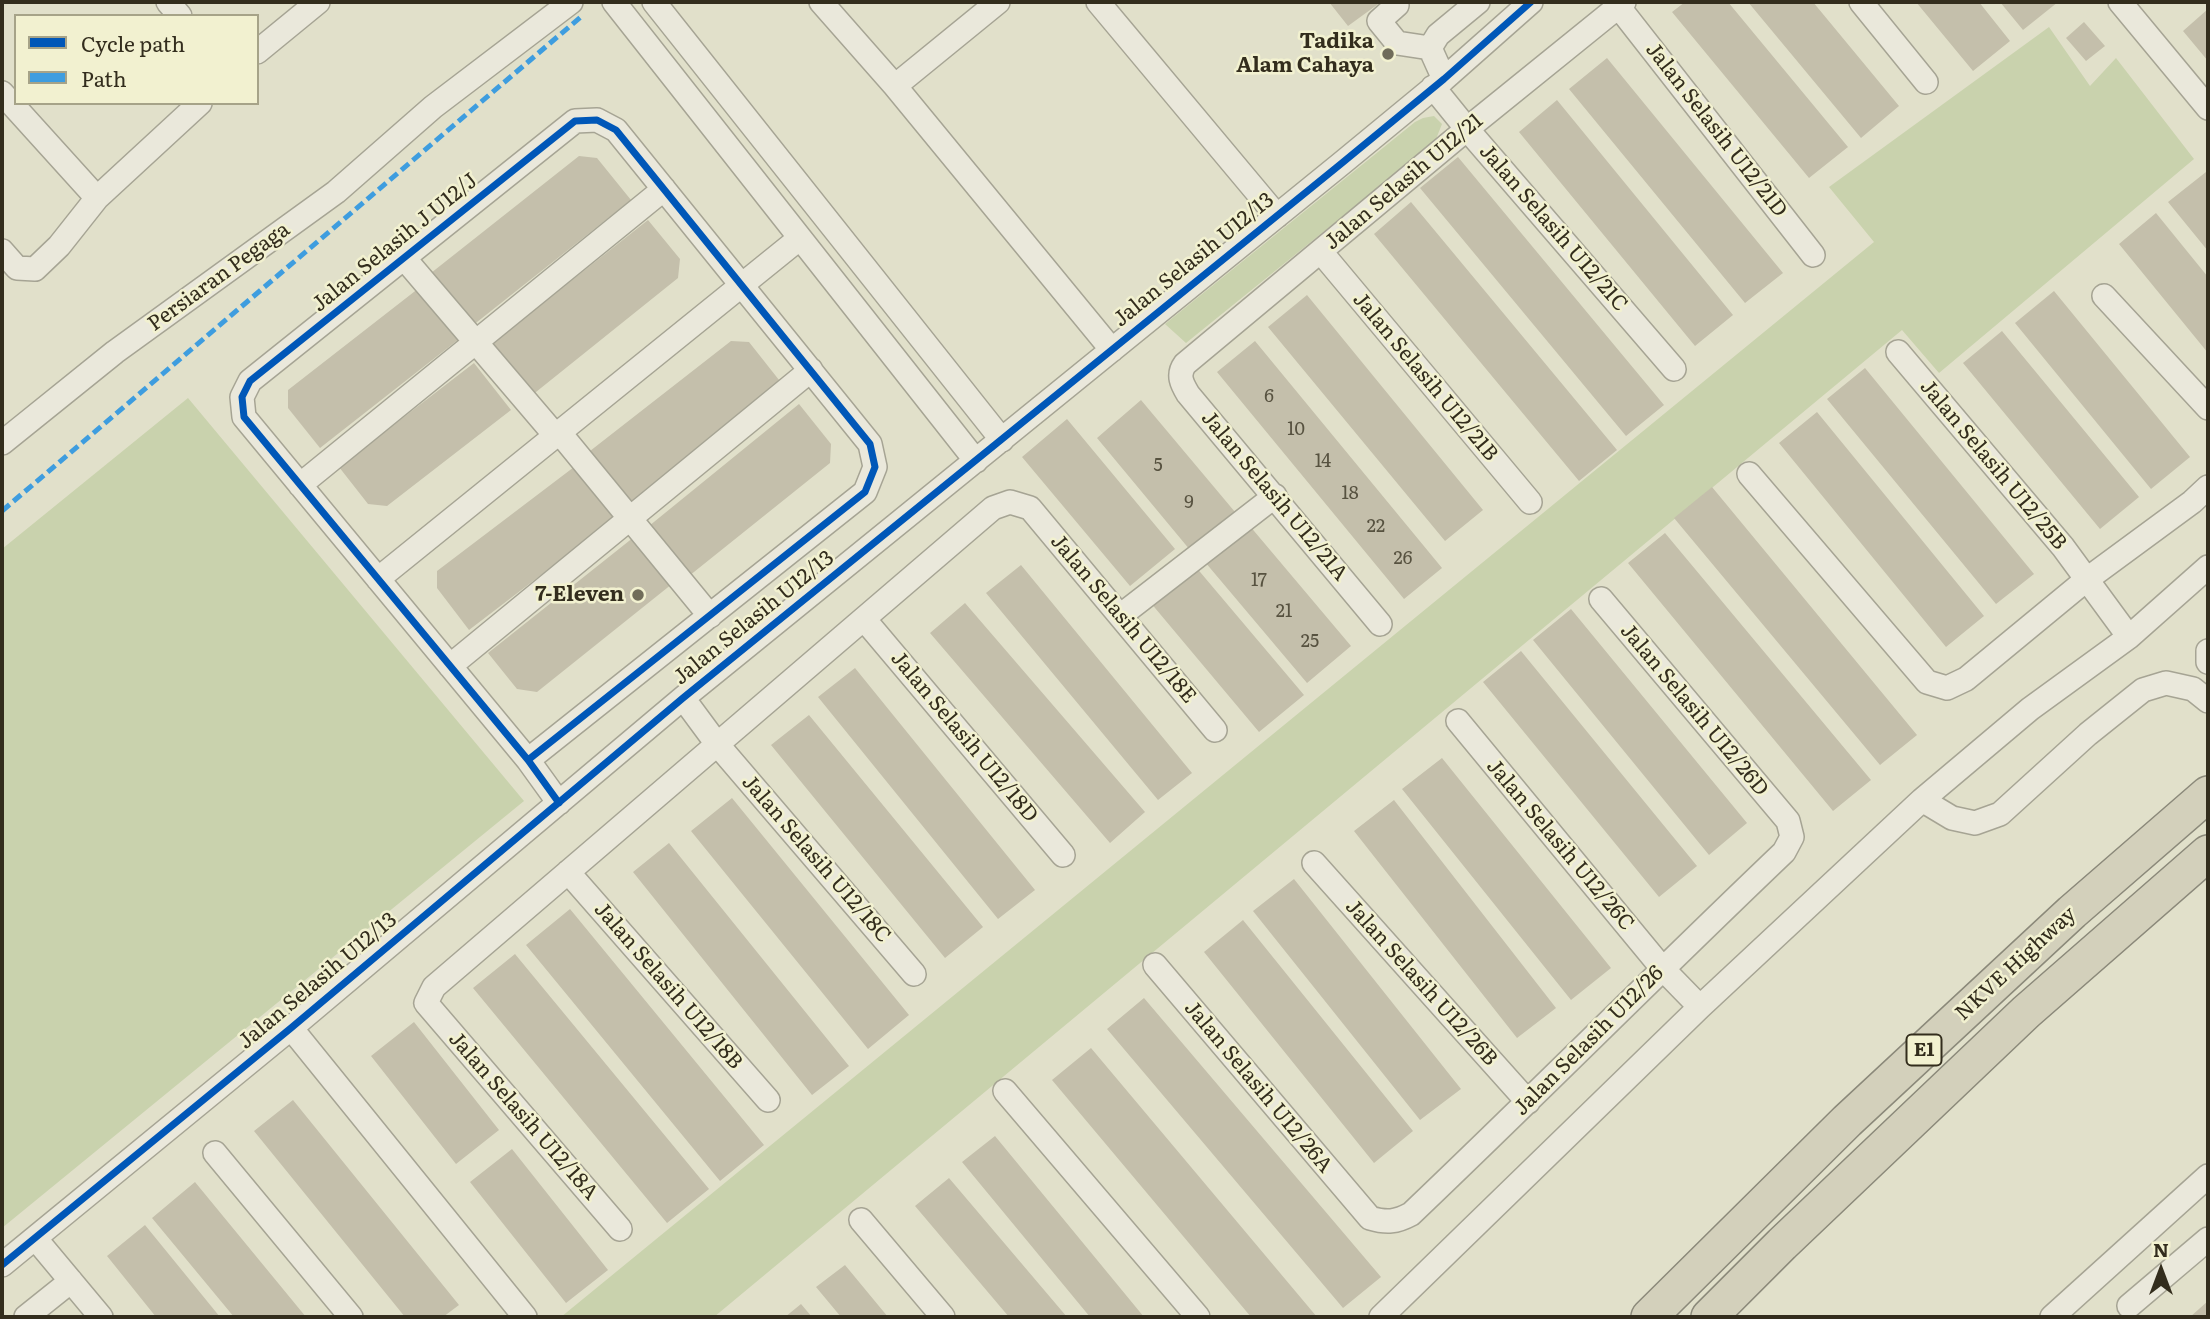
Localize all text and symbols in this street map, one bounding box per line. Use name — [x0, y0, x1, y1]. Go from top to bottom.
legend — [14, 14, 259, 105]
text: Cycle path — [81, 27, 185, 58]
place label: Tadika Alam Cahaya — [1236, 29, 1374, 79]
street label: Jalan Selasih U12/21D — [1640, 38, 1792, 222]
marker: Tadika Alam Cahaya — [1380, 46, 1396, 62]
text: Path — [81, 62, 127, 93]
street label: Jalan Selasih U12/21 — [1320, 108, 1488, 256]
street label: Jalan Selasih U12/21C — [1474, 139, 1632, 317]
street label: Jalan Selasih J U12/J — [307, 168, 483, 318]
street label: Jalan Selasih U12/13 — [1109, 187, 1279, 333]
street label: Persiaran Pegaga — [143, 217, 295, 337]
street label: Jalan Selasih U12/21B — [1347, 287, 1503, 467]
street label: Jalan Selasih U12/25B — [1914, 375, 2072, 555]
house number: 6 — [1264, 386, 1274, 408]
street label: Jalan Selasih U12/21A — [1196, 406, 1352, 586]
house number: 10 — [1287, 419, 1305, 441]
house number: 14 — [1315, 451, 1331, 473]
house number: 5 — [1153, 455, 1163, 477]
house number: 18 — [1341, 483, 1359, 505]
house number: 9 — [1184, 492, 1194, 514]
house number: 22 — [1367, 516, 1385, 538]
street label: Jalan Selasih U12/18E — [1045, 529, 1201, 709]
street label: Jalan Selasih U12/13 — [669, 545, 839, 691]
house number: 26 — [1394, 548, 1412, 570]
house number: 17 — [1251, 570, 1267, 592]
place label: 7-Eleven — [535, 582, 624, 608]
marker: 7-Eleven — [630, 587, 646, 603]
house number: 21 — [1276, 601, 1292, 623]
street label: Jalan Selasih U12/26D — [1614, 619, 1774, 801]
house number: 25 — [1301, 631, 1319, 653]
street label: Jalan Selasih U12/18D — [885, 646, 1043, 828]
street label: Jalan Selasih U12/26C — [1481, 754, 1639, 936]
street label: Jalan Selasih U12/18C — [736, 770, 896, 948]
street label: Jalan Selasih U12/26B — [1340, 895, 1502, 1071]
street label: Jalan Selasih U12/18B — [588, 897, 748, 1075]
street label: NKVE Highway — [1951, 902, 2081, 1026]
street label: Jalan Selasih U12/13 — [234, 907, 402, 1055]
street label: Jalan Selasih U12/26 — [1509, 961, 1669, 1121]
street label: Jalan Selasih U12/26A — [1179, 996, 1337, 1178]
street label: Jalan Selasih U12/18A — [443, 1027, 603, 1205]
road number: E1 — [1906, 1034, 1941, 1066]
north arrow — [2126, 1235, 2196, 1305]
text: N — [2153, 1235, 2169, 1263]

